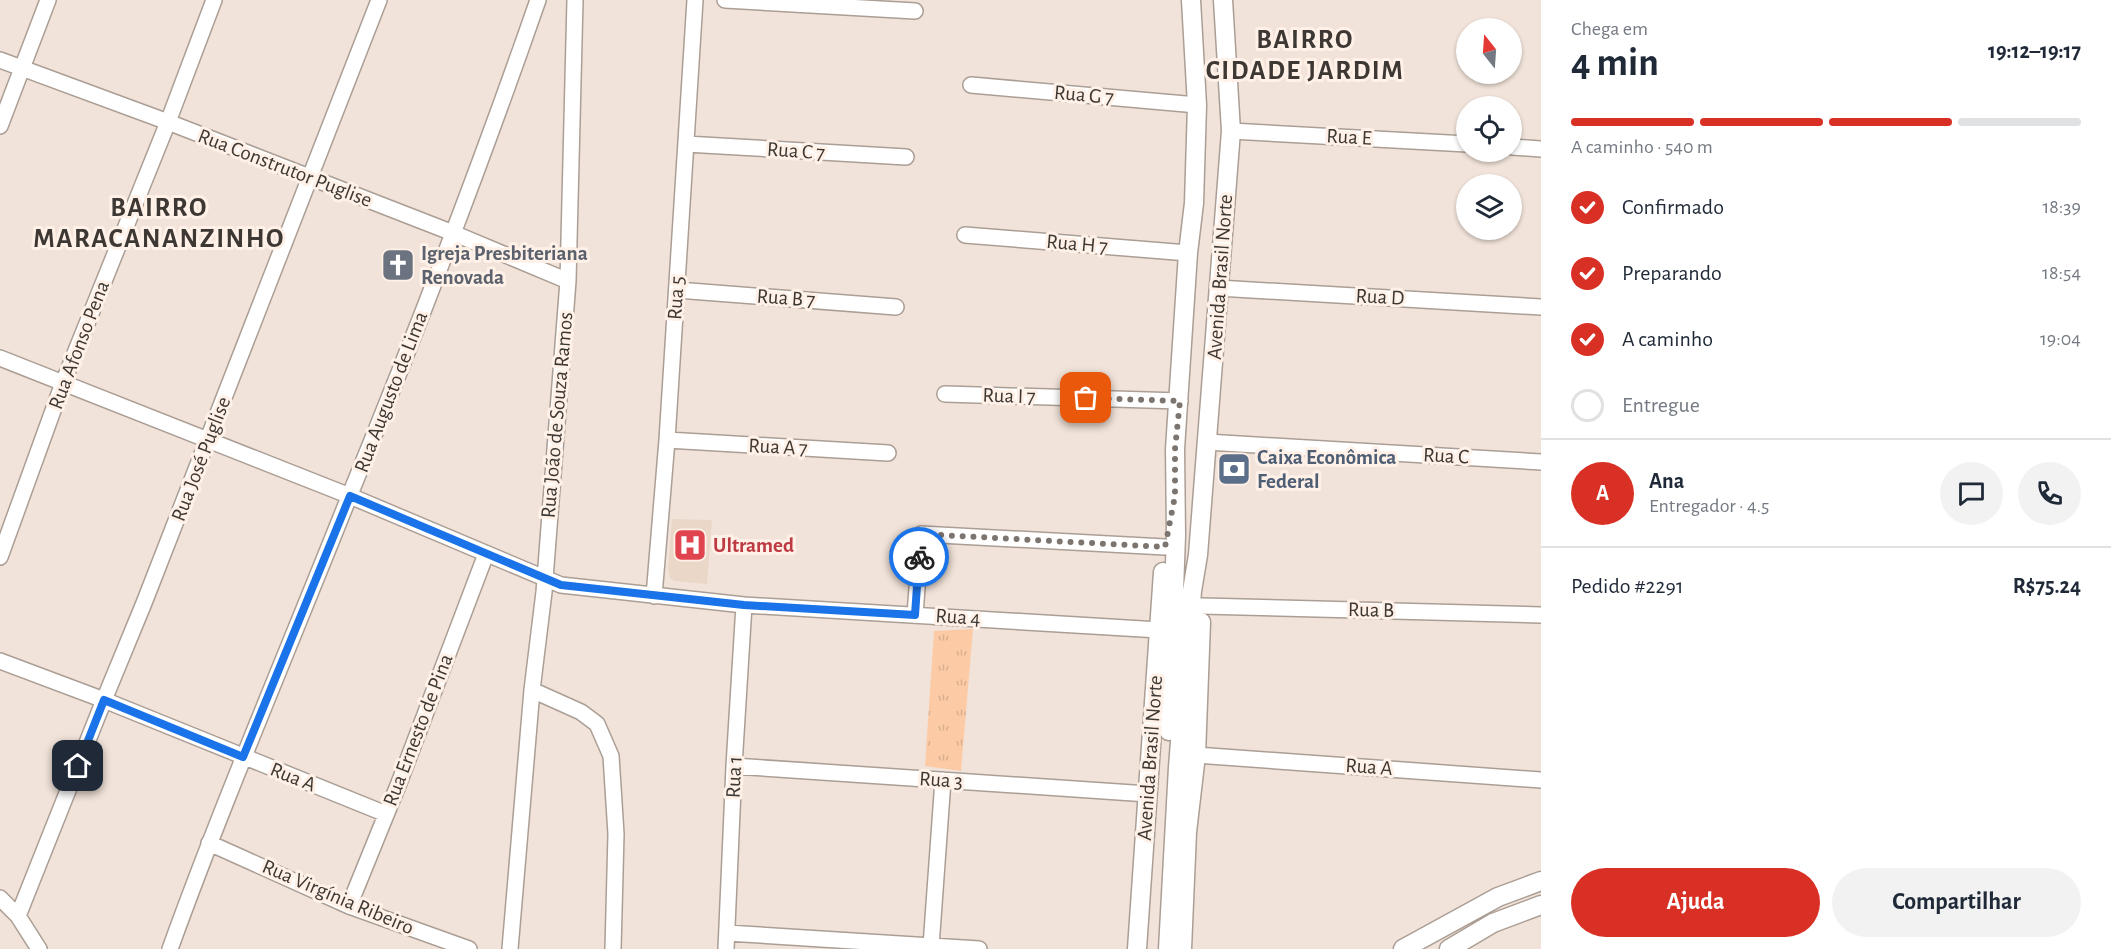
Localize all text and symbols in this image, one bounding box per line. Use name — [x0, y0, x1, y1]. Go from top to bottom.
north arrow — [1456, 18, 1522, 84]
map controls — [1456, 18, 1522, 240]
text: Chega em — [1571, 19, 1648, 39]
district label: BAIRRO CIDADE JARDIM — [1206, 26, 1404, 84]
text: 19:12–19:17 — [1988, 40, 2081, 62]
text: 4 min — [1571, 44, 1659, 83]
street label: Rua G 7 — [1053, 82, 1115, 108]
button: locate — [1456, 96, 1522, 162]
street label: Rua Construtor Puglise — [195, 125, 375, 211]
street label: Rua E — [1326, 125, 1372, 149]
text: A caminho · 540 m — [1571, 137, 1713, 157]
street label: Rua C 7 — [766, 138, 826, 164]
button: layers — [1456, 174, 1522, 240]
icon: check — [1571, 191, 1604, 224]
district label: BAIRRO MARACANANZINHO — [33, 194, 285, 252]
street label: Avenida Brasil Norte — [1204, 194, 1236, 360]
text: Confirmado — [1622, 196, 1724, 218]
text: 18:39 — [2042, 197, 2081, 217]
street label: Rua H 7 — [1045, 231, 1109, 257]
place label: Igreja Presbiteriana Renovada — [421, 243, 588, 288]
church icon: Igreja Presbiteriana Renovada — [380, 247, 416, 283]
icon: check — [1571, 257, 1604, 290]
text: Preparando — [1622, 262, 1722, 284]
text: 18:54 — [2042, 263, 2081, 283]
street label: Rua 5 — [664, 275, 688, 321]
street label: Rua Afonso Pena — [45, 277, 113, 412]
street label: Rua B 7 — [756, 285, 816, 311]
street label: Rua D — [1355, 285, 1405, 309]
street label: Rua Augusto de Lima — [351, 308, 432, 475]
street label: Rua João de Souza Ramos — [538, 311, 576, 519]
icon: check — [1571, 323, 1604, 356]
text: A caminho — [1622, 328, 1713, 350]
text: 19:04 — [2040, 329, 2081, 349]
pin — [1060, 372, 1111, 423]
icon: bag — [1069, 381, 1102, 414]
street label: Rua I 7 — [982, 385, 1036, 407]
street label: Rua José Puglise — [168, 394, 234, 524]
text: Entregue — [1622, 394, 1700, 416]
street label: Rua A 7 — [748, 435, 808, 459]
street label: Rua C — [1422, 444, 1470, 468]
place label: Caixa Econômica Federal — [1257, 447, 1396, 492]
bank icon: Caixa Econômica Federal — [1216, 451, 1252, 487]
button: chat — [1940, 462, 2003, 525]
button: phone — [2018, 462, 2081, 525]
text: Ana — [1649, 470, 1684, 492]
text: A — [1596, 482, 1609, 504]
text: Entregador · 4.5 — [1649, 496, 1769, 516]
hospital icon: Ultramed — [672, 527, 708, 563]
courier — [889, 527, 949, 587]
place label: Ultramed — [713, 535, 794, 556]
icon: bike — [903, 541, 936, 574]
text: Pedido #2291 — [1571, 575, 1684, 597]
text: R$75.24 — [2013, 575, 2081, 597]
street label: Rua B — [1348, 599, 1394, 621]
street label: Rua 4 — [935, 605, 981, 629]
street label: Rua Ernesto de Pina — [379, 651, 457, 809]
street label: Avenida Brasil Norte — [1134, 675, 1166, 841]
pin — [52, 740, 103, 791]
icon: home — [61, 749, 94, 782]
street label: Rua 1 — [722, 755, 746, 799]
street label: Rua A — [1345, 755, 1393, 779]
street label: Rua A — [267, 758, 319, 796]
street label: Rua 3 — [918, 768, 964, 792]
street label: Rua Virgínia Ribeiro — [259, 856, 417, 938]
button: Ajuda — [1571, 868, 1820, 937]
button: Compartilhar — [1832, 868, 2081, 937]

